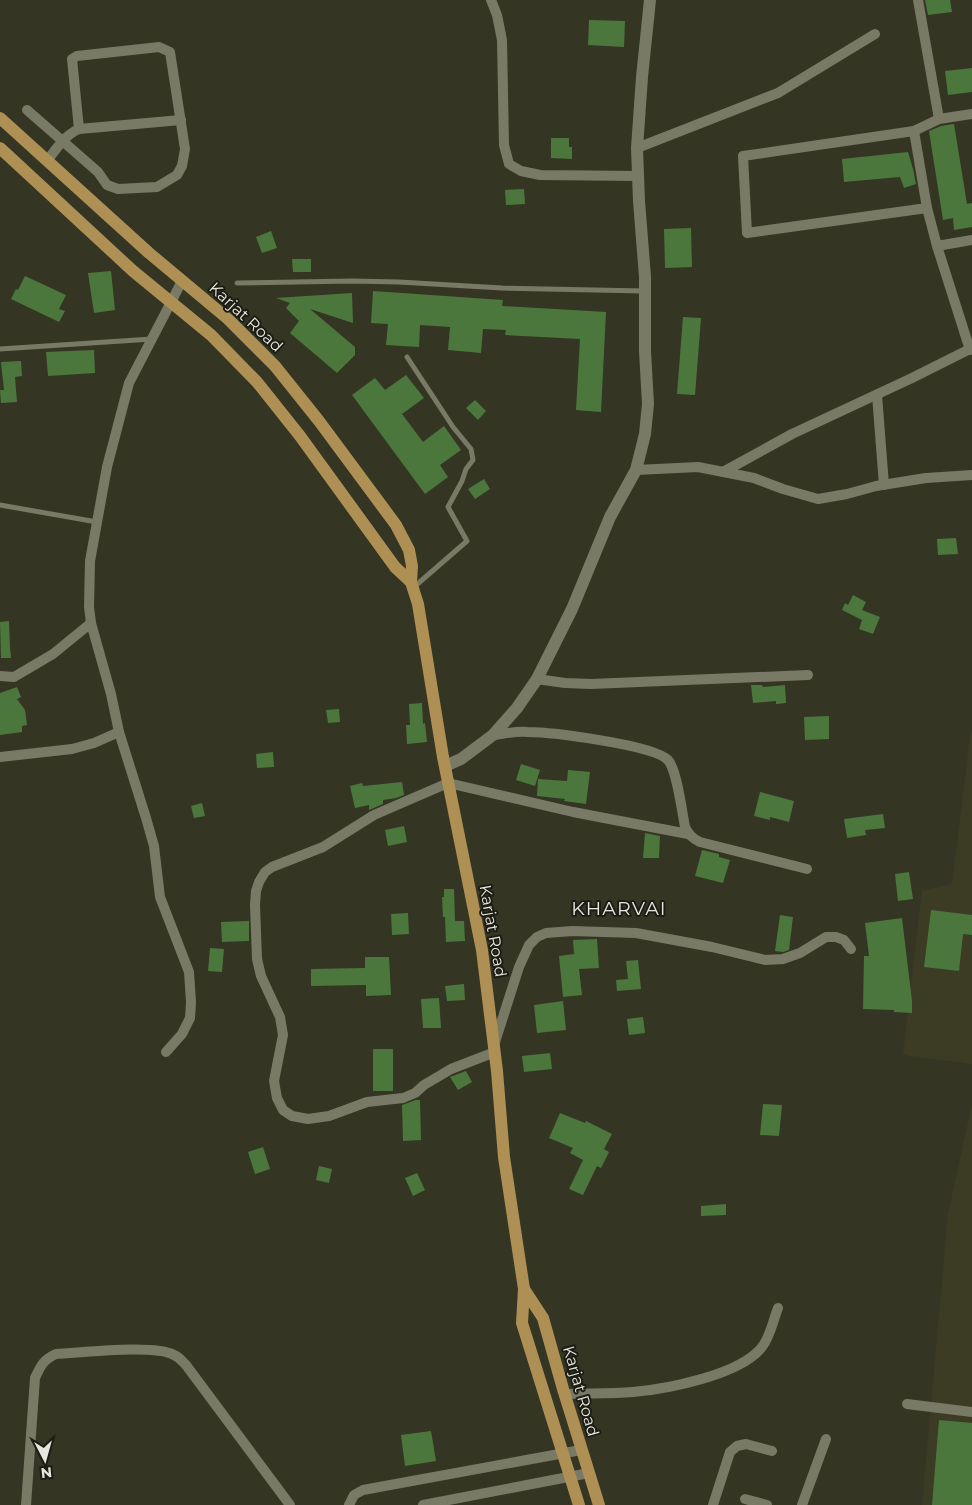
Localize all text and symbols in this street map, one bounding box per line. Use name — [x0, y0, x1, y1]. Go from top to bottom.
street label: Karjat Road — [205, 278, 287, 356]
street label: Karjat Road — [476, 883, 510, 979]
district label: KHARVAI — [571, 897, 667, 920]
street label: Karjat Road — [559, 1344, 603, 1438]
north arrow — [20, 1435, 70, 1485]
text: N — [40, 1463, 53, 1482]

